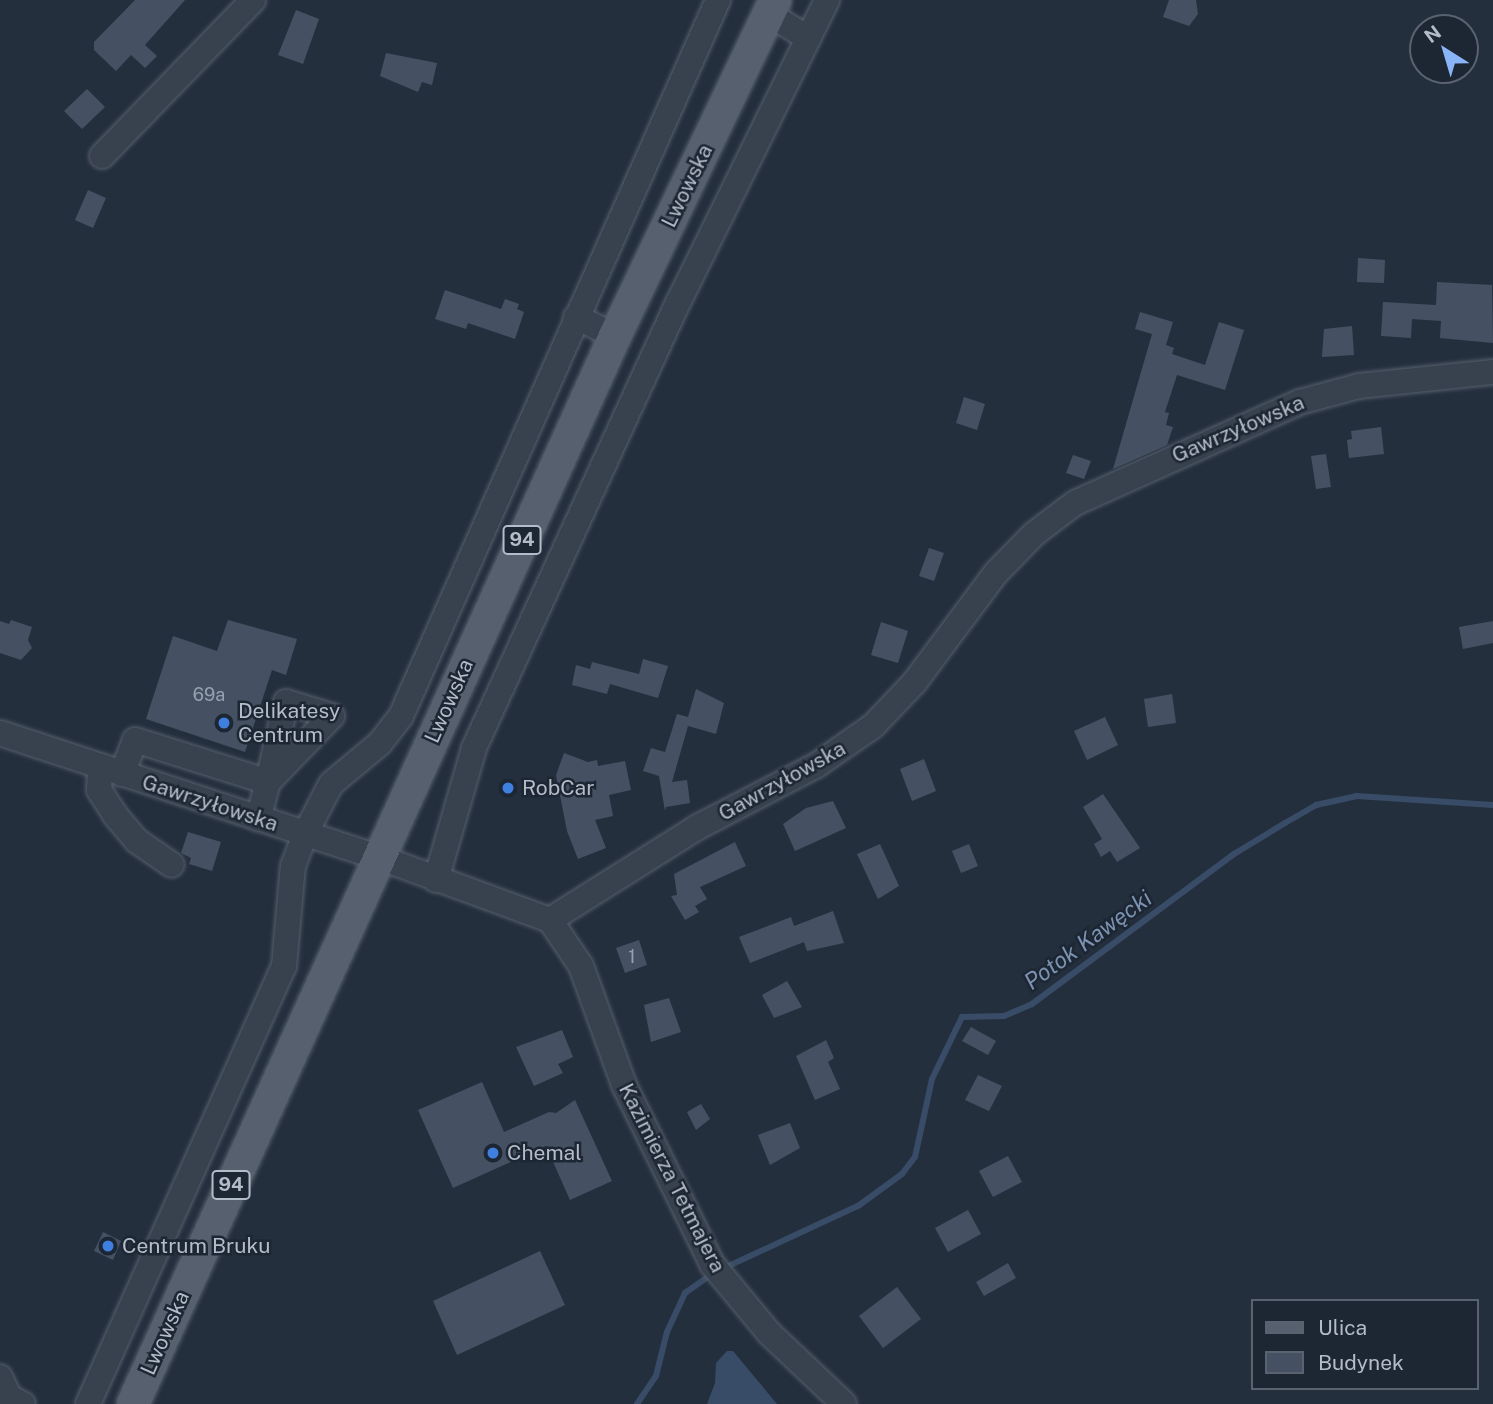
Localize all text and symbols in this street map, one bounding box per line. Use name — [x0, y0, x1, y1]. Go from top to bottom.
north arrow — [1409, 14, 1479, 84]
text: N — [1420, 21, 1445, 47]
street label: Lwowska — [656, 140, 718, 232]
street label: Gawrzyłowska — [1168, 390, 1308, 468]
road number: 94 — [501, 524, 543, 555]
street label: Lwowska — [419, 655, 479, 747]
house number: 69a — [193, 684, 225, 706]
place label: Delikatesy Centrum — [238, 698, 340, 748]
marker: Delikatesy Centrum — [216, 715, 232, 731]
street label: Gawrzyłowska — [714, 736, 850, 826]
street label: Gawrzyłowska — [139, 769, 281, 837]
place label: RobCar — [522, 775, 594, 801]
marker: RobCar — [500, 780, 516, 796]
water label: Potok Kawęcki — [1019, 884, 1157, 996]
house number: 1 — [628, 946, 636, 968]
street label: Kazimierza Tetmajera — [613, 1079, 731, 1277]
place label: Chemal — [507, 1140, 582, 1166]
marker: Chemal — [485, 1145, 501, 1161]
road number: 94 — [210, 1170, 252, 1200]
place label: Centrum Bruku — [122, 1233, 270, 1259]
marker: Centrum Bruku — [100, 1238, 116, 1254]
street label: Lwowska — [135, 1287, 195, 1379]
legend — [1252, 1299, 1479, 1390]
text: Ulica — [1318, 1315, 1367, 1340]
text: Budynek — [1318, 1350, 1404, 1375]

